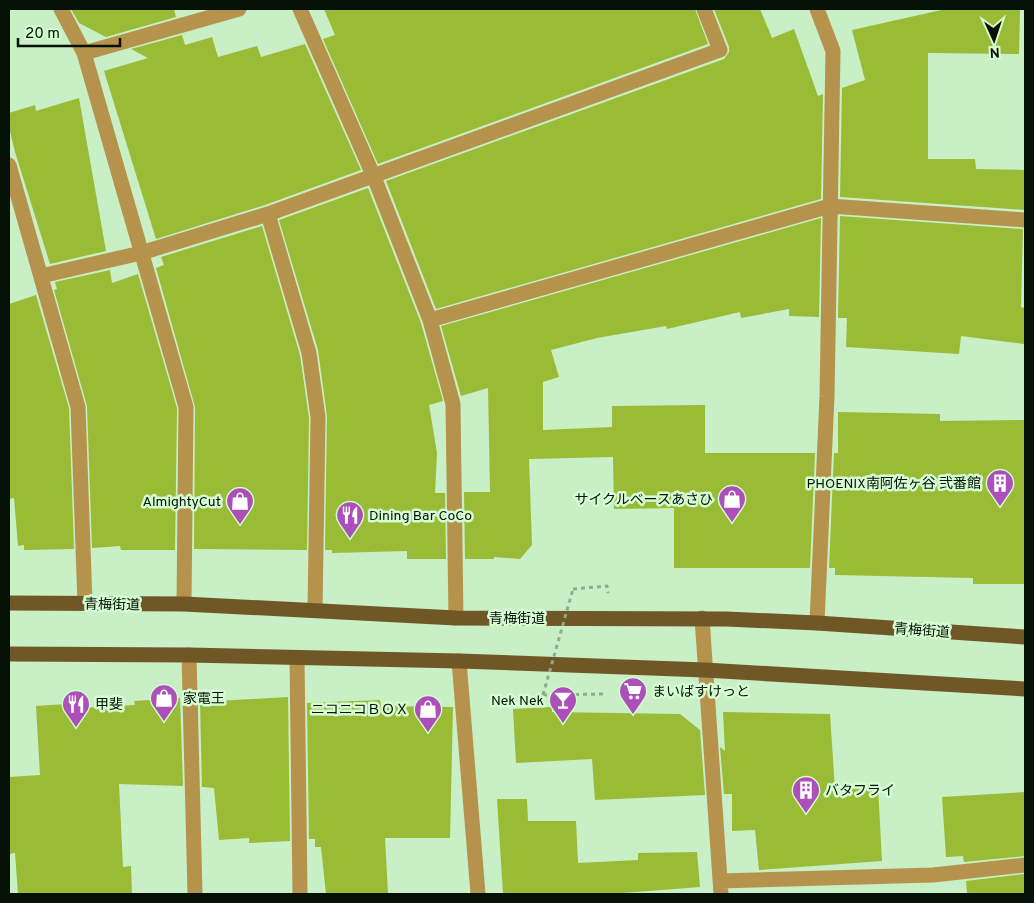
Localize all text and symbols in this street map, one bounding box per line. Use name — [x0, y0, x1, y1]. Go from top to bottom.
scale bar — [18, 15, 120, 47]
north arrow — [969, 15, 1019, 65]
text: 20 m — [25, 25, 60, 44]
text: N — [989, 43, 1000, 60]
building icon: PHOENIX南阿佐ヶ谷 弐番館 — [985, 468, 1015, 507]
place label: PHOENIX南阿佐ヶ谷 弐番館 — [806, 476, 981, 493]
shop icon: サイクルベースあさひ — [717, 484, 747, 523]
shop icon: AlmightyCut — [225, 486, 255, 525]
place label: サイクルベースあさひ — [574, 492, 713, 509]
place label: AlmightyCut — [142, 494, 221, 511]
restaurant icon: Dining Bar CoCo — [335, 500, 365, 539]
place label: Dining Bar CoCo — [369, 508, 472, 525]
street label: 青梅街道 — [84, 596, 140, 614]
street label: 青梅街道 — [489, 610, 545, 628]
street label: 青梅街道 — [893, 620, 950, 642]
supermarket icon: まいばすけっと — [618, 676, 648, 715]
shop icon: 家電王 — [149, 683, 179, 722]
place label: まいばすけっと — [652, 684, 750, 701]
bar icon: Nek Nek — [548, 685, 578, 724]
restaurant icon: 甲斐 — [61, 689, 91, 728]
place label: 家電王 — [183, 691, 225, 708]
place label: Nek Nek — [491, 693, 544, 710]
shop icon: ニコニコＢＯＸ — [413, 694, 443, 733]
place label: 甲斐 — [95, 697, 123, 714]
place label: ニコニコＢＯＸ — [311, 702, 409, 719]
building icon: バタフライ — [791, 775, 821, 814]
place label: バタフライ — [825, 783, 895, 800]

